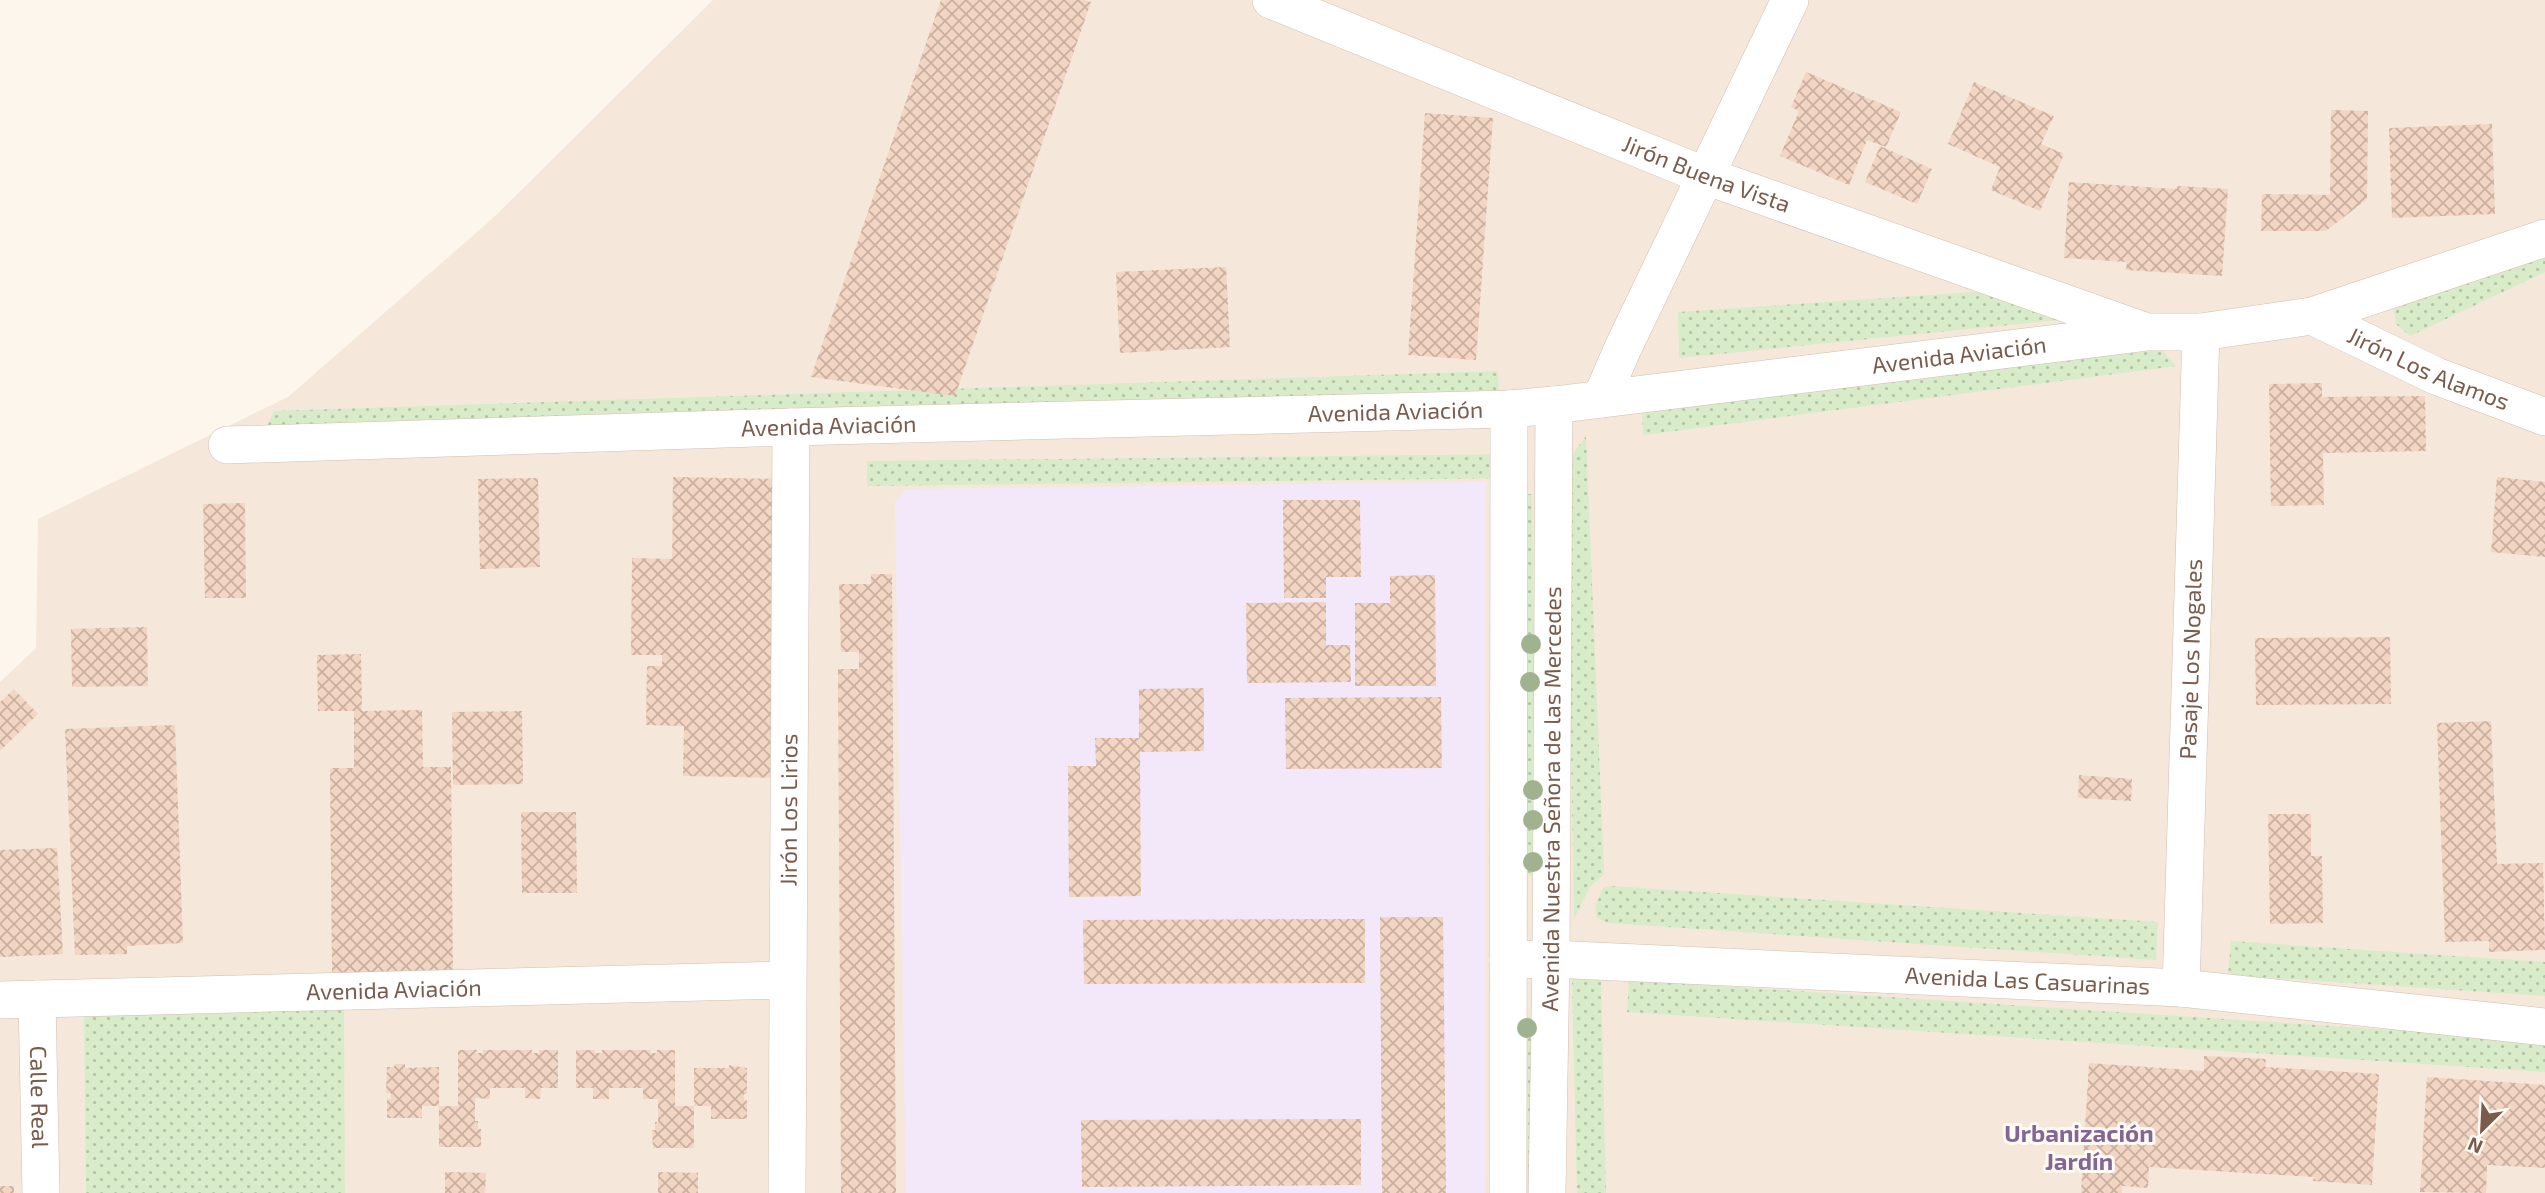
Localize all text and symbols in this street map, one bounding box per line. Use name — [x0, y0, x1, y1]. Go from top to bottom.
street label: Jirón Buena Vista — [1619, 129, 1794, 218]
street label: Jirón Los Alamos — [2343, 320, 2514, 415]
street label: Avenida Aviación — [1870, 330, 2048, 379]
street label: Avenida Aviación — [1307, 395, 1484, 427]
street label: Avenida Aviación — [740, 409, 917, 442]
street label: Pasaje Los Nogales — [2173, 558, 2207, 760]
street label: Avenida Nuestra Señora de las Mercedes — [1535, 586, 1566, 1012]
street label: Jirón Los Lirios — [774, 733, 802, 887]
street label: Avenida Las Casuarinas — [1904, 960, 2151, 1000]
street label: Avenida Aviación — [306, 973, 482, 1005]
street label: Calle Real — [25, 1045, 55, 1149]
north arrow — [2447, 1095, 2517, 1165]
district label: Urbanización Jardín — [2004, 1118, 2154, 1175]
text: N — [2464, 1133, 2486, 1159]

